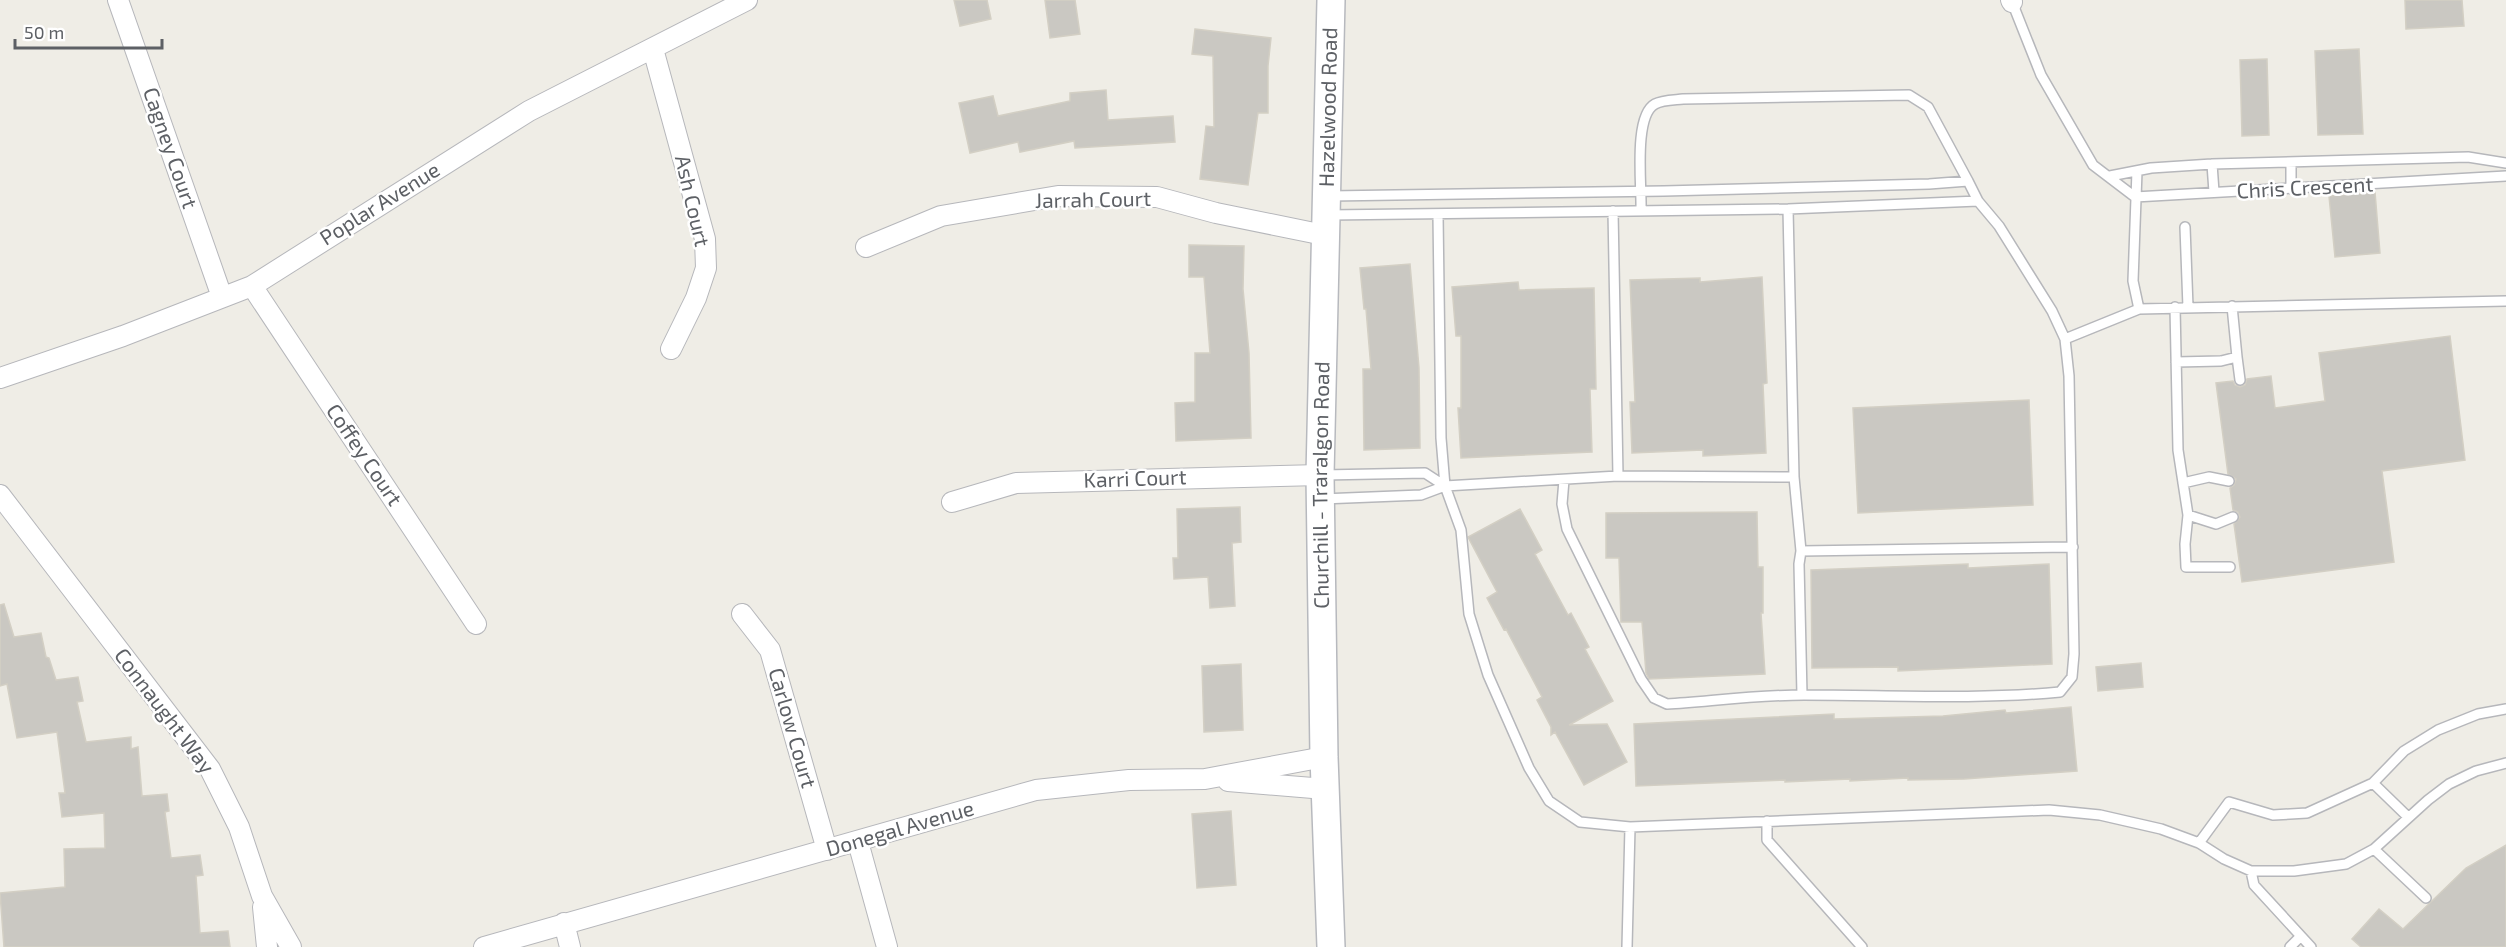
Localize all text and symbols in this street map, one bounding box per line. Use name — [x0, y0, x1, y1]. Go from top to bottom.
scale bar — [15, 12, 162, 50]
text: 50 m — [24, 21, 64, 43]
street label: Hazelwood Road — [1313, 27, 1341, 187]
street label: Cagney Court — [139, 84, 204, 211]
street label: Ash Court — [671, 153, 716, 249]
street label: Poplar Avenue — [315, 156, 444, 250]
street label: Chris Crescent — [2236, 170, 2374, 203]
street label: Jarrah Court — [1035, 185, 1151, 212]
street label: Churchill - Traralgon Road — [1306, 361, 1334, 609]
street label: Coffey Court — [322, 398, 408, 510]
street label: Karri Court — [1083, 463, 1187, 492]
street label: Connaught Way — [110, 643, 220, 778]
street label: Carlow Court — [764, 665, 823, 791]
street label: Donegal Avenue — [823, 794, 976, 861]

